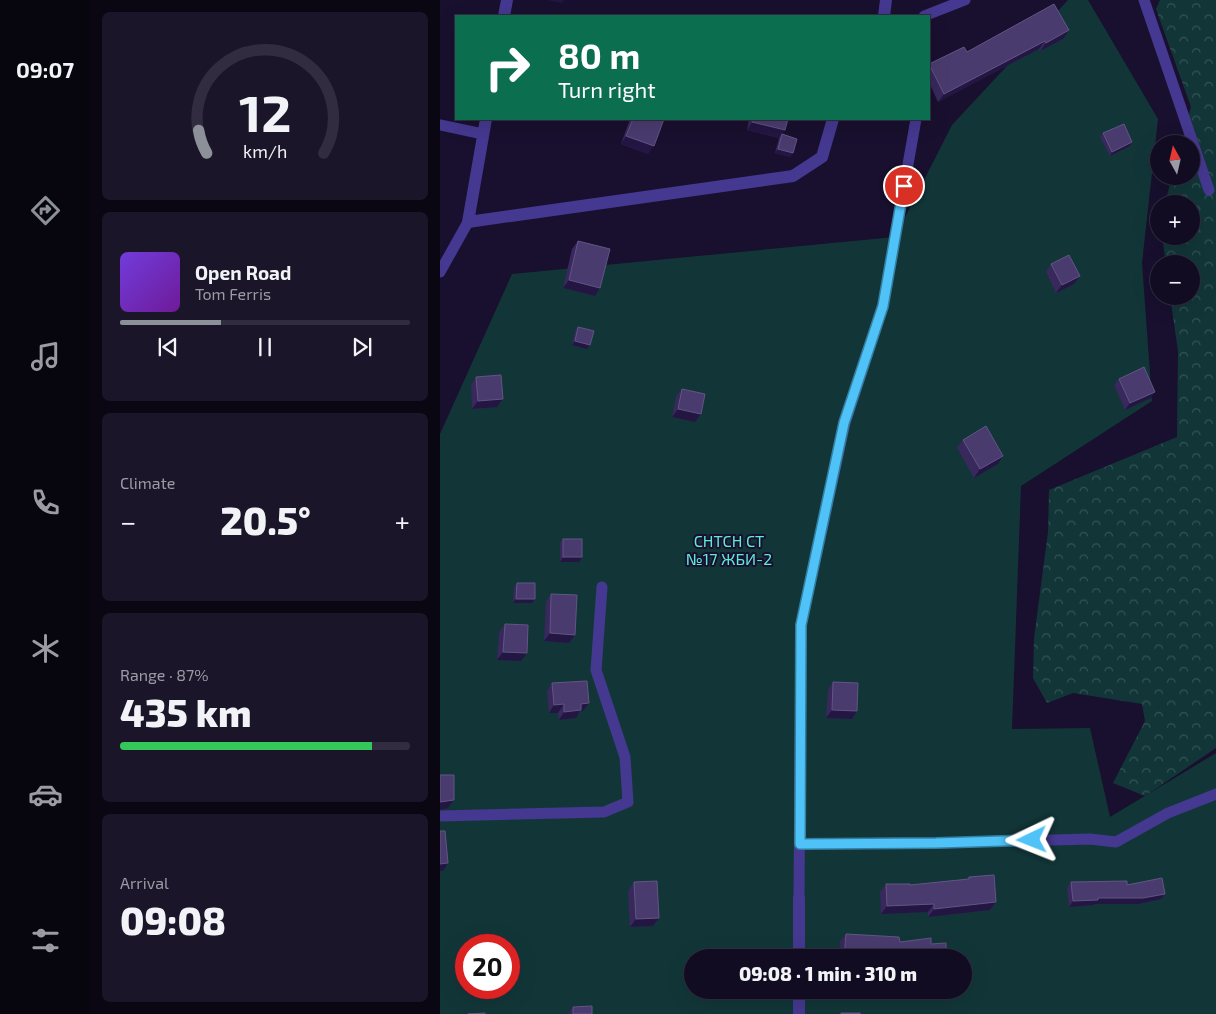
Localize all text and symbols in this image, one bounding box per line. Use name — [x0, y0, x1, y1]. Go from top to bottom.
text: 80 m — [558, 34, 640, 76]
icon: right — [475, 35, 540, 100]
text: 09:07 — [16, 56, 74, 82]
text: Turn right — [558, 76, 656, 102]
text: 12 — [239, 80, 291, 142]
north arrow — [1150, 135, 1200, 185]
map controls — [1150, 135, 1200, 305]
text: km/h — [243, 140, 287, 162]
pin — [883, 165, 925, 207]
icon: arrive — [890, 172, 918, 200]
icon: directions — [28, 193, 63, 228]
button: + — [1150, 195, 1200, 245]
button: − — [1150, 255, 1200, 305]
text: Open Road — [195, 261, 291, 284]
text: Tom Ferris — [195, 284, 271, 303]
icon: previous — [154, 333, 182, 361]
icon: pause — [251, 333, 279, 361]
icon: next — [348, 333, 376, 361]
icon: music — [28, 339, 63, 374]
text: Climate — [120, 473, 175, 492]
icon: phone — [28, 485, 63, 520]
text: 20.5° — [220, 497, 311, 543]
text: − — [120, 504, 136, 538]
text: + — [395, 504, 410, 538]
park label: СНТСН СТ №17 ЖБИ-2 — [686, 531, 772, 568]
icon: climate — [28, 631, 63, 666]
text: Range · 87% — [120, 665, 209, 684]
text: 435 km — [120, 689, 252, 735]
icon: car — [28, 777, 63, 812]
position arrow — [1005, 813, 1057, 865]
text: Arrival — [120, 873, 169, 892]
text: 09:08 — [120, 897, 226, 943]
icon: filters — [28, 923, 63, 958]
speed limit sign: 20 — [455, 934, 520, 999]
text: 09:08 · 1 min · 310 m — [739, 962, 917, 985]

